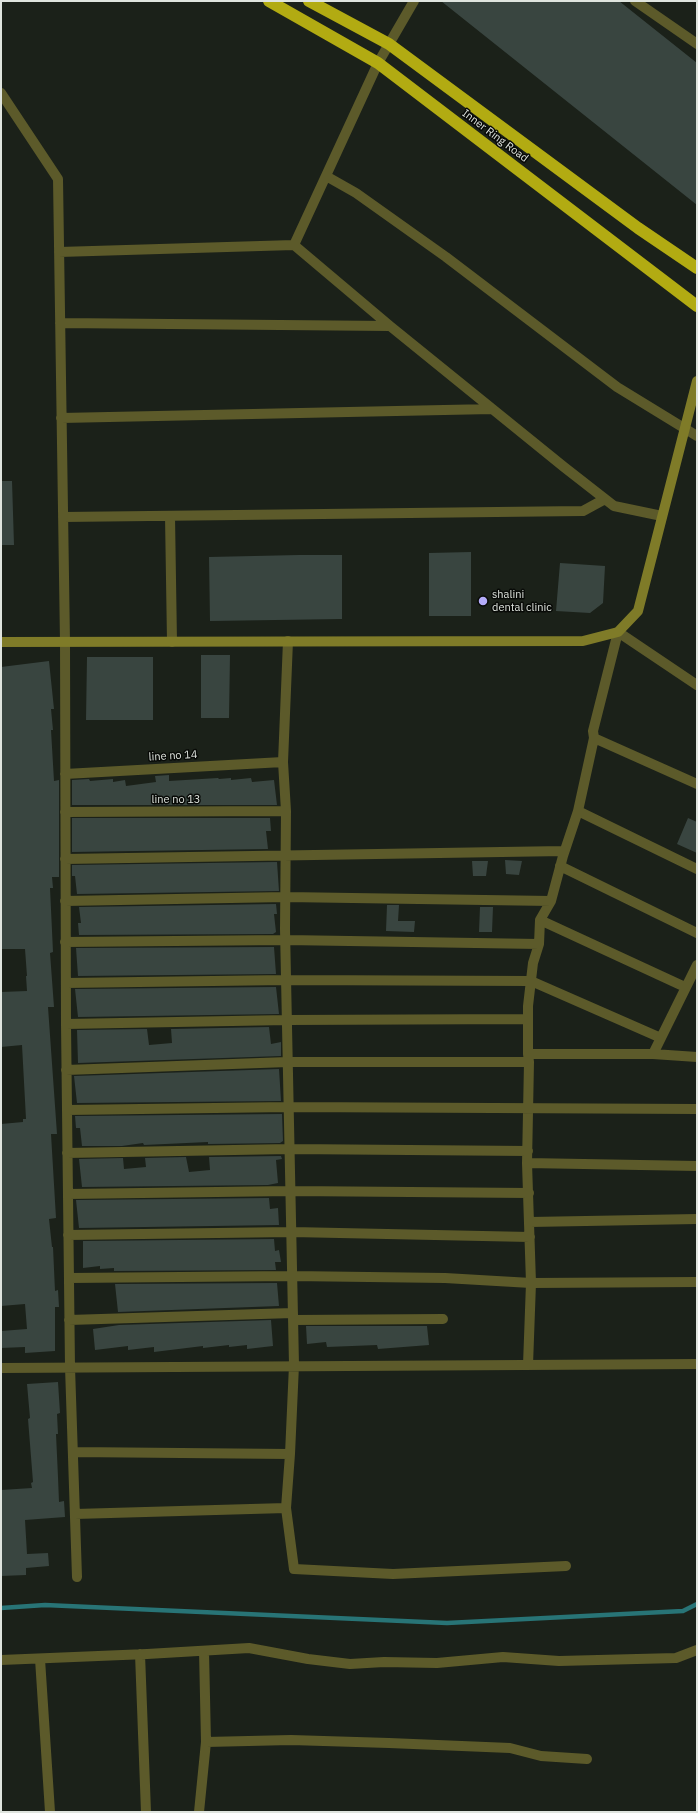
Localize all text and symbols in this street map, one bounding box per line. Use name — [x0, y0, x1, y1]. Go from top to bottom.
street label: Inner Ring Road — [459, 107, 531, 165]
place label: shalini dental clinic — [492, 588, 552, 614]
marker: shalini dental clinic — [477, 595, 489, 607]
street label: line no 14 — [148, 748, 198, 764]
street label: line no 13 — [152, 793, 200, 807]

